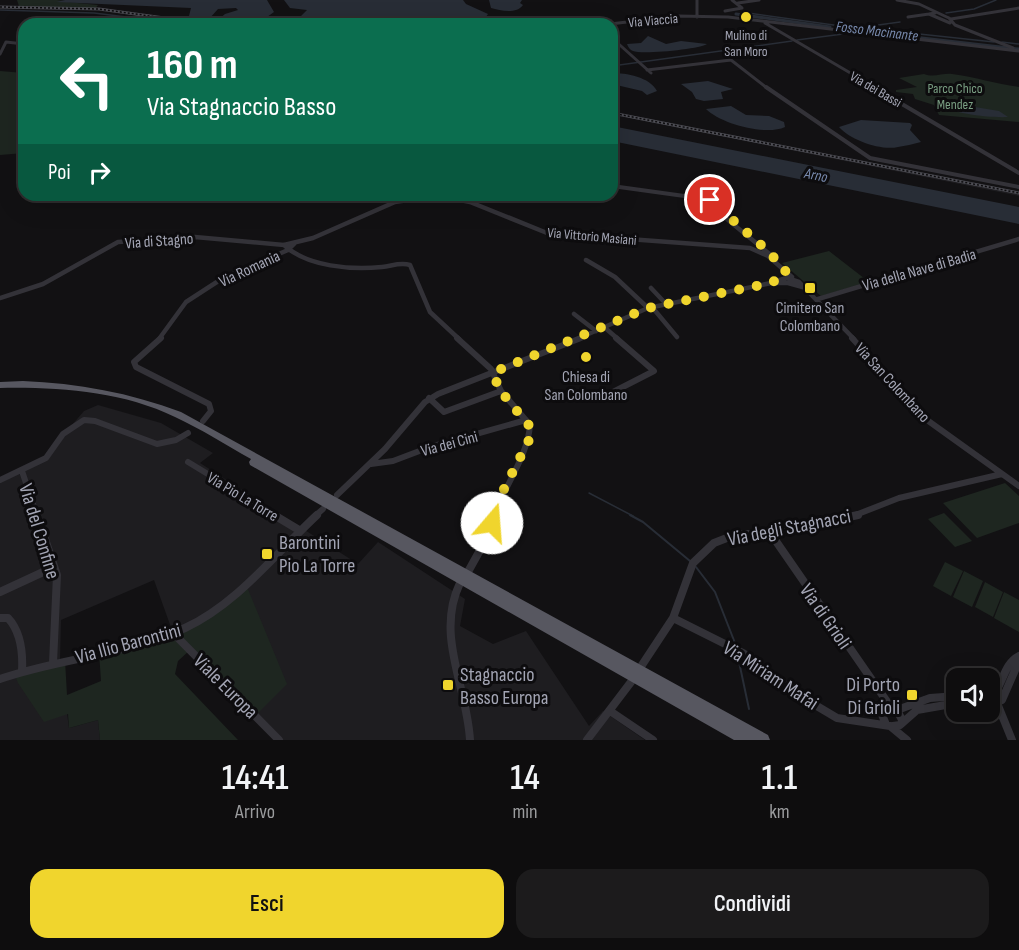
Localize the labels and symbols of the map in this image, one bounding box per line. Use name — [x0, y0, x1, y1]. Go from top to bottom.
street label: Via Viaccia — [627, 10, 679, 31]
marker: Mulino di San Moro — [739, 10, 753, 24]
water label: Fosso Macinante — [835, 17, 919, 46]
place label: Mulino di San Moro — [724, 27, 768, 60]
street label: Via dei Bassi — [847, 68, 905, 111]
park label: Parco Chico Mendez — [927, 80, 983, 113]
water label: Arno — [802, 164, 829, 187]
pin — [684, 174, 735, 225]
street label: Via Vittorio Masiani — [547, 224, 637, 249]
street label: Via di Stagno — [124, 230, 194, 253]
street label: Via della Nave di Badia — [860, 245, 978, 296]
street label: Via Romania — [216, 247, 283, 292]
marker: Cimitero San Colombano — [803, 281, 817, 295]
place label: Cimitero San Colombano — [776, 299, 844, 336]
street label: Via San Colombano — [850, 339, 934, 427]
marker: Chiesa di San Colombano — [579, 350, 593, 364]
place label: Chiesa di San Colombano — [545, 368, 627, 405]
street label: Via dei Cini — [419, 428, 480, 461]
street label: Via Pio La Torre — [203, 469, 281, 526]
street label: Via del Confine — [13, 481, 65, 582]
position arrow — [460, 491, 524, 555]
street label: Via degli Stagnacci — [725, 504, 853, 552]
place label: Barontini Pio La Torre — [279, 531, 355, 578]
marker: Barontini Pio La Torre — [260, 547, 274, 561]
street label: Via di Grioli — [794, 579, 856, 654]
street label: Via Ilio Barontini — [73, 618, 184, 670]
street label: Via Miriam Mafai — [718, 636, 823, 716]
street label: Viale Europa — [188, 649, 263, 724]
place label: Stagnaccio Basso Europa — [460, 663, 549, 710]
place label: Di Porto Di Grioli — [846, 673, 900, 720]
marker: Stagnaccio Basso Europa — [441, 678, 455, 692]
marker: Di Porto Di Grioli — [905, 688, 919, 702]

